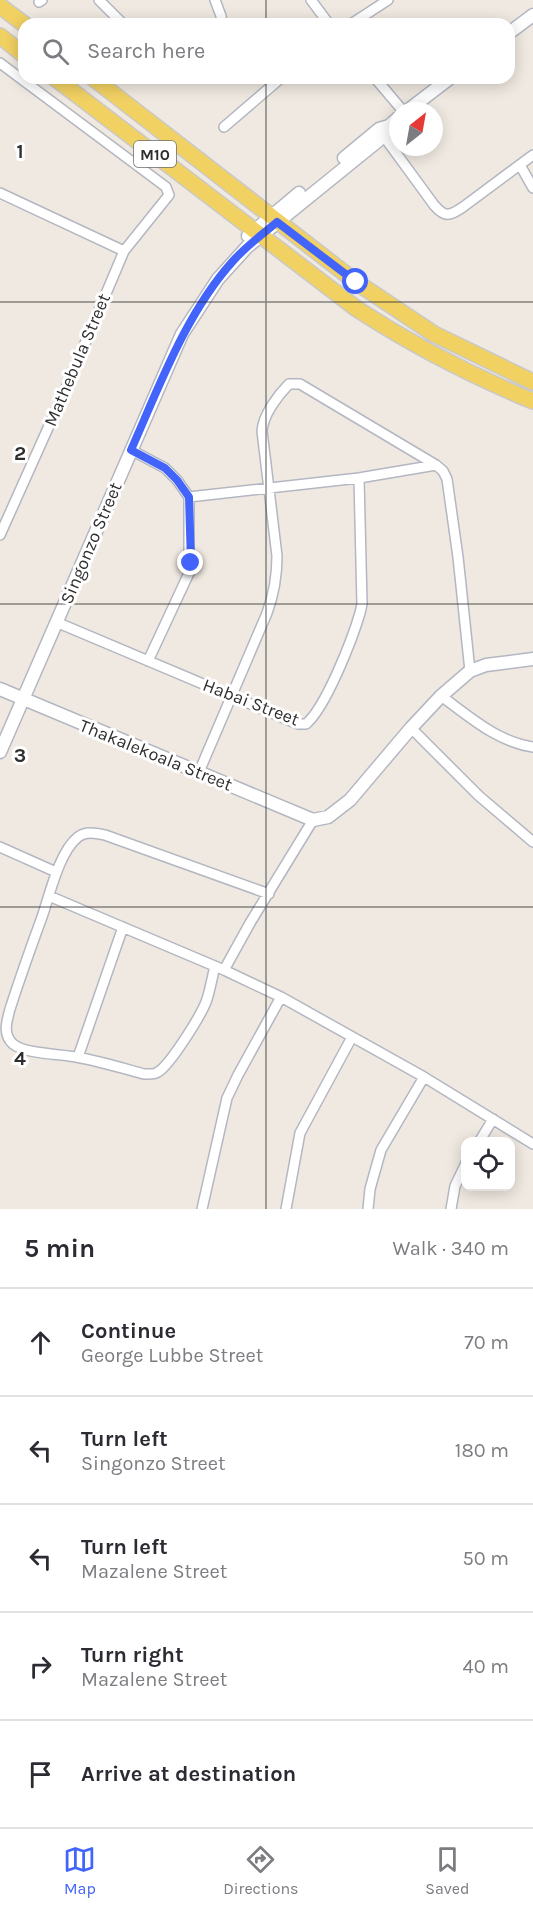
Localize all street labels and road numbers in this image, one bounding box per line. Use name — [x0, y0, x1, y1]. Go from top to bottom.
road number: M10 — [134, 141, 176, 167]
street label: Mathebula Street — [39, 290, 115, 430]
street label: Singonzo Street — [55, 479, 127, 607]
street label: Habai Street — [200, 674, 303, 731]
street label: Thakalekoala Street — [76, 714, 236, 796]

